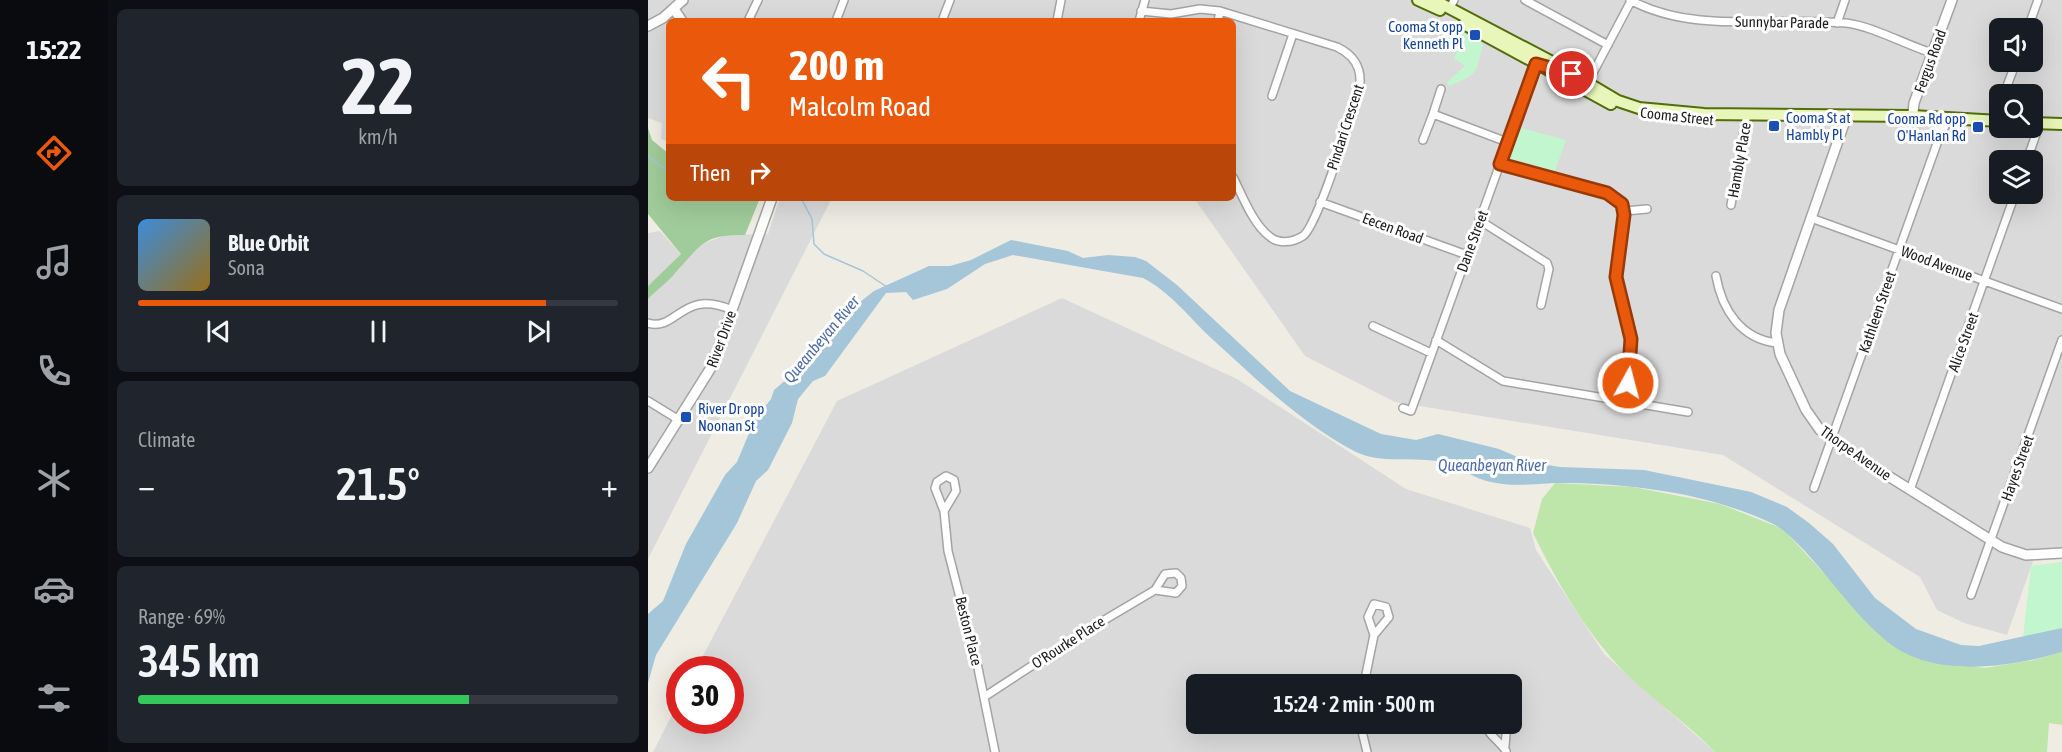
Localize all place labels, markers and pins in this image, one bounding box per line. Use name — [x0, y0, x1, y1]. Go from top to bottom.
place label: Cooma St opp Kenneth Pl — [1388, 18, 1463, 52]
marker: Cooma St opp Kenneth Pl — [1468, 28, 1482, 42]
pin — [1546, 48, 1597, 99]
place label: Cooma St at Hambly Pl — [1786, 109, 1851, 143]
place label: Cooma Rd opp O'Hanlan Rd — [1887, 110, 1966, 144]
marker: Cooma St at Hambly Pl — [1767, 119, 1781, 133]
marker: Cooma Rd opp O'Hanlan Rd — [1971, 120, 1985, 134]
place label: River Dr opp Noonan St — [698, 400, 764, 434]
marker: River Dr opp Noonan St — [679, 410, 693, 424]

